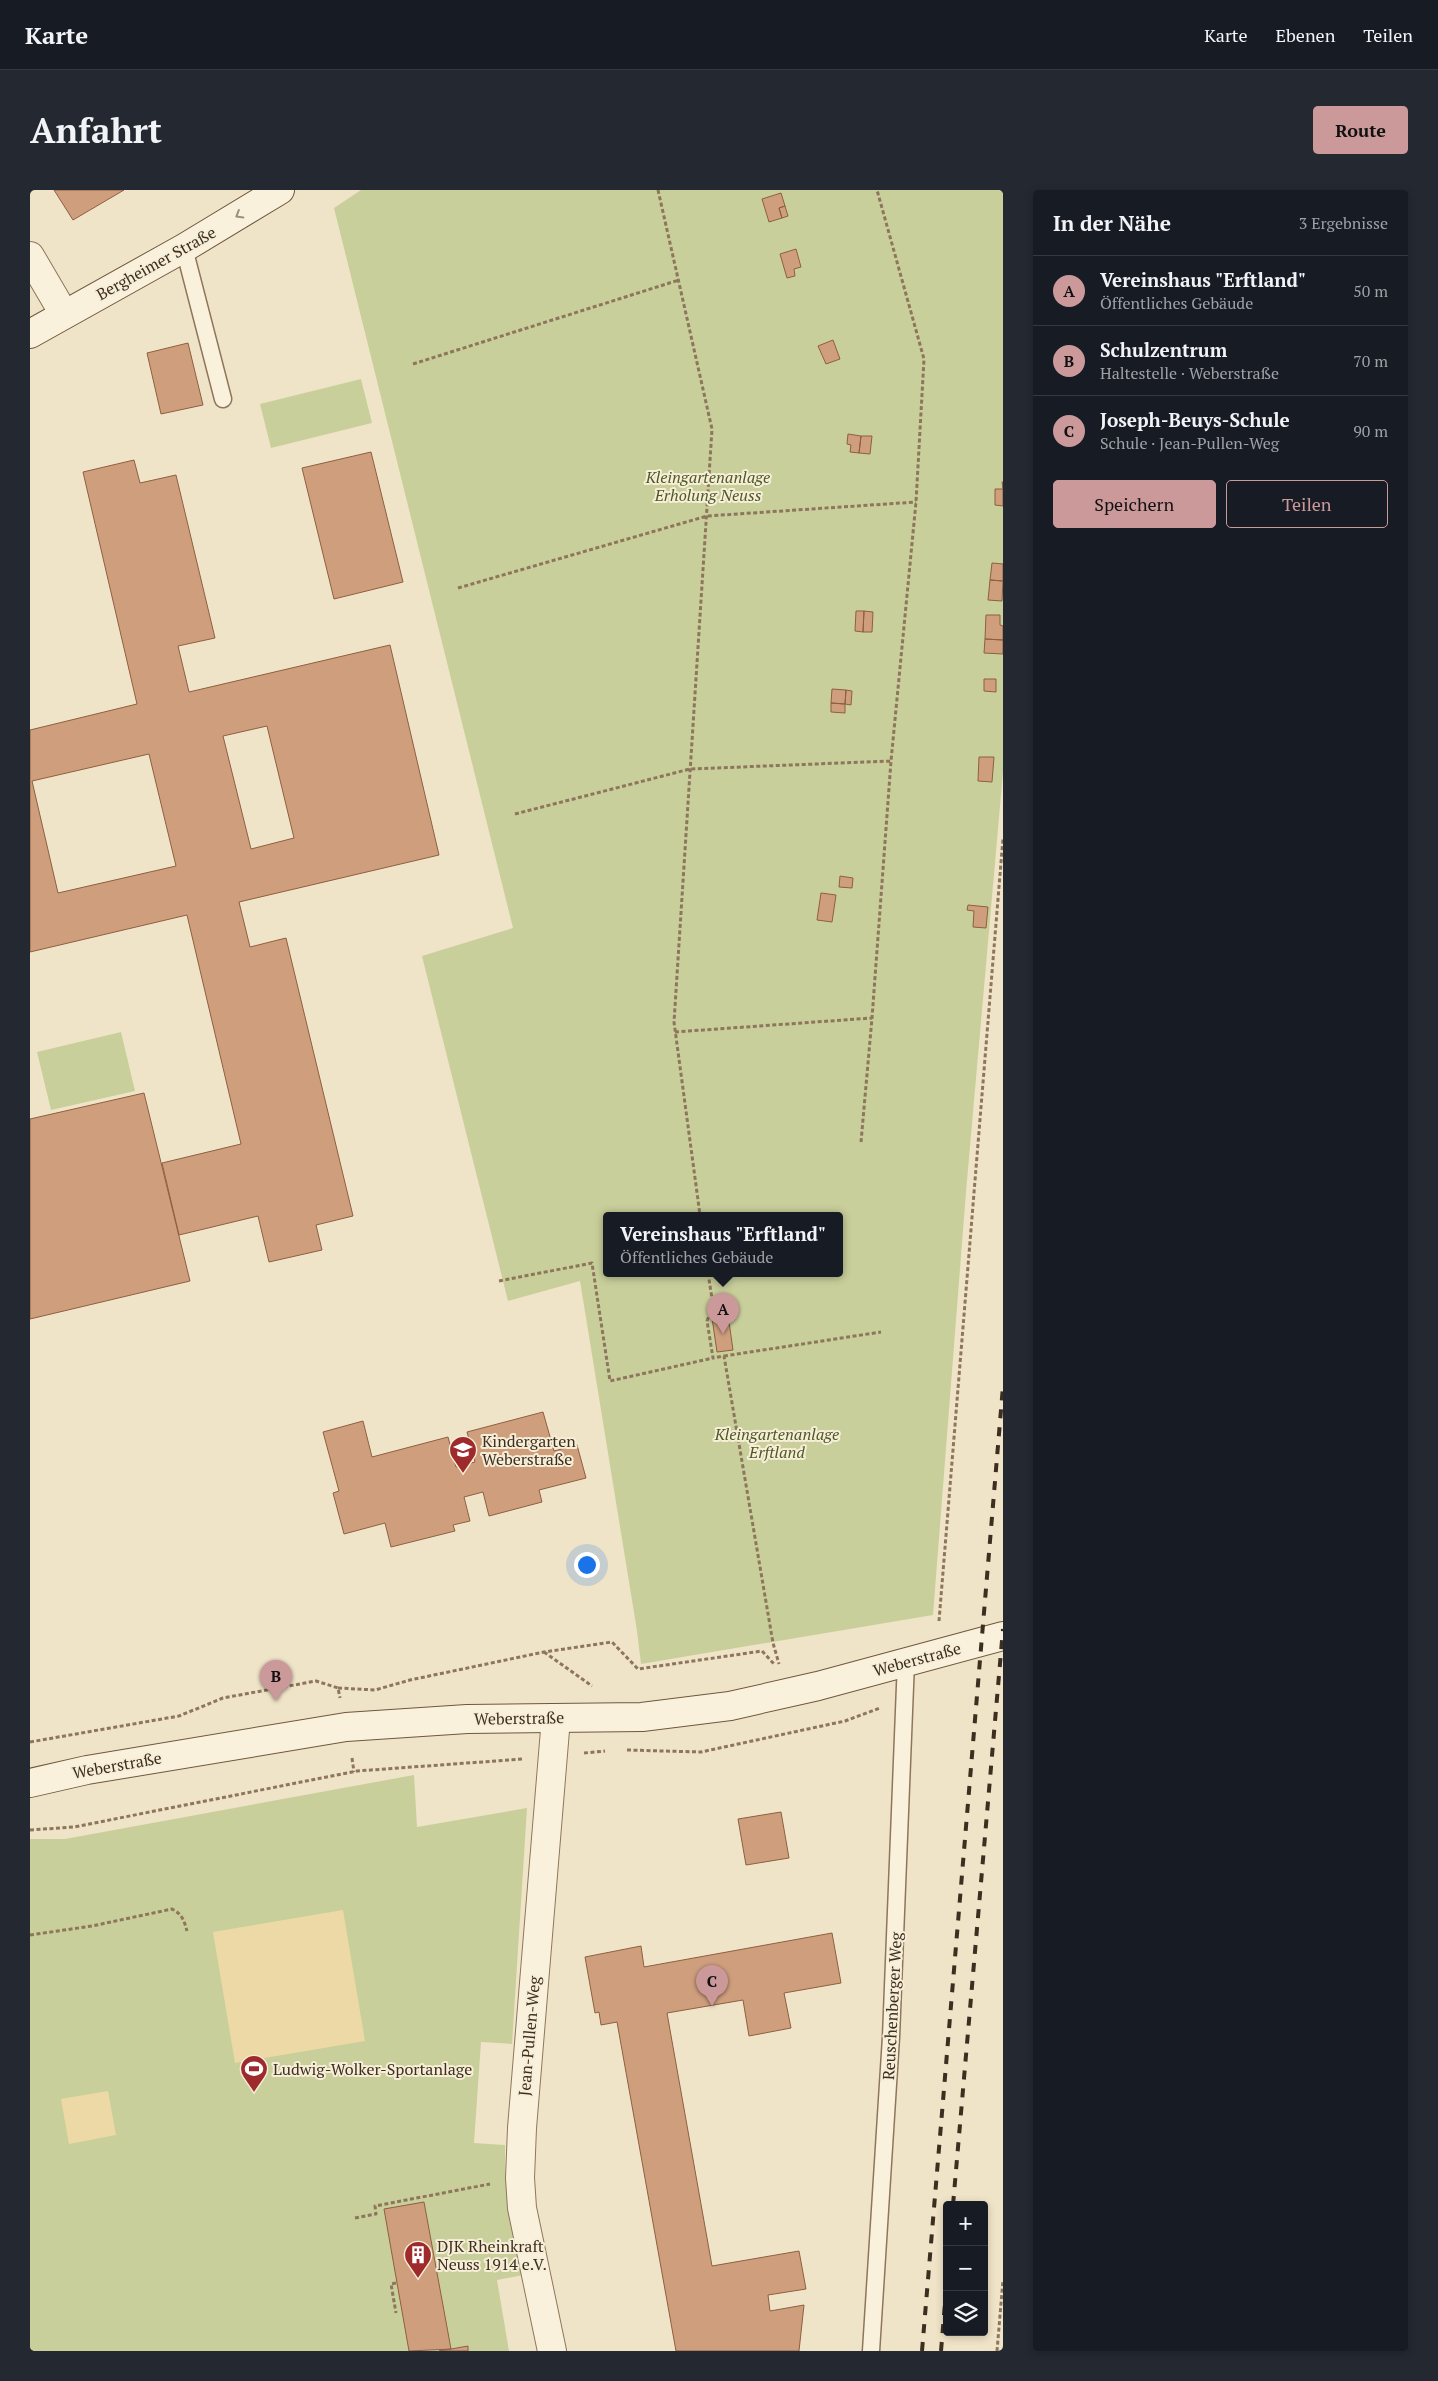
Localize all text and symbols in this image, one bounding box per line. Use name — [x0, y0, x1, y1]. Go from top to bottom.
text: Karte — [25, 19, 88, 51]
text: Karte — [1204, 23, 1248, 47]
text: Ebenen — [1276, 23, 1335, 47]
text: Teilen — [1363, 23, 1413, 47]
button: Route — [1313, 106, 1408, 154]
text: Anfahrt — [30, 107, 162, 153]
one-way arrow — [235, 209, 244, 219]
text: In der Nähe — [1053, 209, 1171, 237]
text: 3 Ergebnisse — [1299, 212, 1388, 234]
street label: Bergheimer Straße — [92, 221, 220, 305]
text: Vereinshaus "Erftland" — [1100, 267, 1306, 292]
text: A — [1063, 280, 1075, 302]
text: 50 m — [1353, 280, 1388, 302]
text: Öffentliches Gebäude — [1100, 292, 1253, 314]
text: Schulzentrum — [1100, 337, 1227, 362]
text: B — [1064, 350, 1074, 372]
text: 70 m — [1353, 350, 1388, 372]
text: Haltestelle · Weberstraße — [1100, 362, 1279, 384]
text: Joseph-Beuys-Schule — [1100, 407, 1290, 432]
text: C — [1064, 420, 1074, 442]
text: 90 m — [1353, 420, 1388, 442]
text: Schule · Jean-Pullen-Weg — [1100, 432, 1279, 454]
park label: Kleingartenanlage Erholung Neuss — [645, 466, 770, 506]
button: Speichern — [1053, 480, 1216, 528]
button: Teilen — [1226, 480, 1388, 528]
popup — [603, 1212, 843, 1277]
text: Vereinshaus "Erftland" — [620, 1221, 826, 1246]
text: Öffentliches Gebäude — [620, 1246, 773, 1268]
pin: A — [707, 1293, 739, 1334]
park label: Kleingartenanlage Erftland — [714, 1423, 839, 1463]
place label: Kindergarten Weberstraße — [482, 1430, 576, 1470]
school or university icon: Kindergarten Weberstraße — [448, 1435, 478, 1474]
your location — [574, 1552, 600, 1578]
street label: Weberstraße — [871, 1637, 963, 1681]
pin: B — [260, 1660, 292, 1701]
street label: Weberstraße — [474, 1706, 564, 1730]
street label: Weberstraße — [71, 1746, 163, 1784]
street label: Reuschenberger Weg — [877, 1931, 907, 2081]
pin: C — [696, 1965, 728, 2006]
street label: Jean-Pullen-Weg — [513, 1975, 545, 2097]
sports icon: Ludwig-Wolker-Sportanlage — [239, 2054, 269, 2093]
place label: Ludwig-Wolker-Sportanlage — [273, 2058, 472, 2080]
map controls — [943, 2201, 988, 2336]
button: + — [943, 2201, 988, 2246]
place label: DJK Rheinkraft Neuss 1914 e.V. — [437, 2235, 547, 2275]
building icon: DJK Rheinkraft Neuss 1914 e.V. — [403, 2240, 433, 2279]
button: − — [943, 2246, 988, 2291]
button: layers — [943, 2291, 988, 2336]

